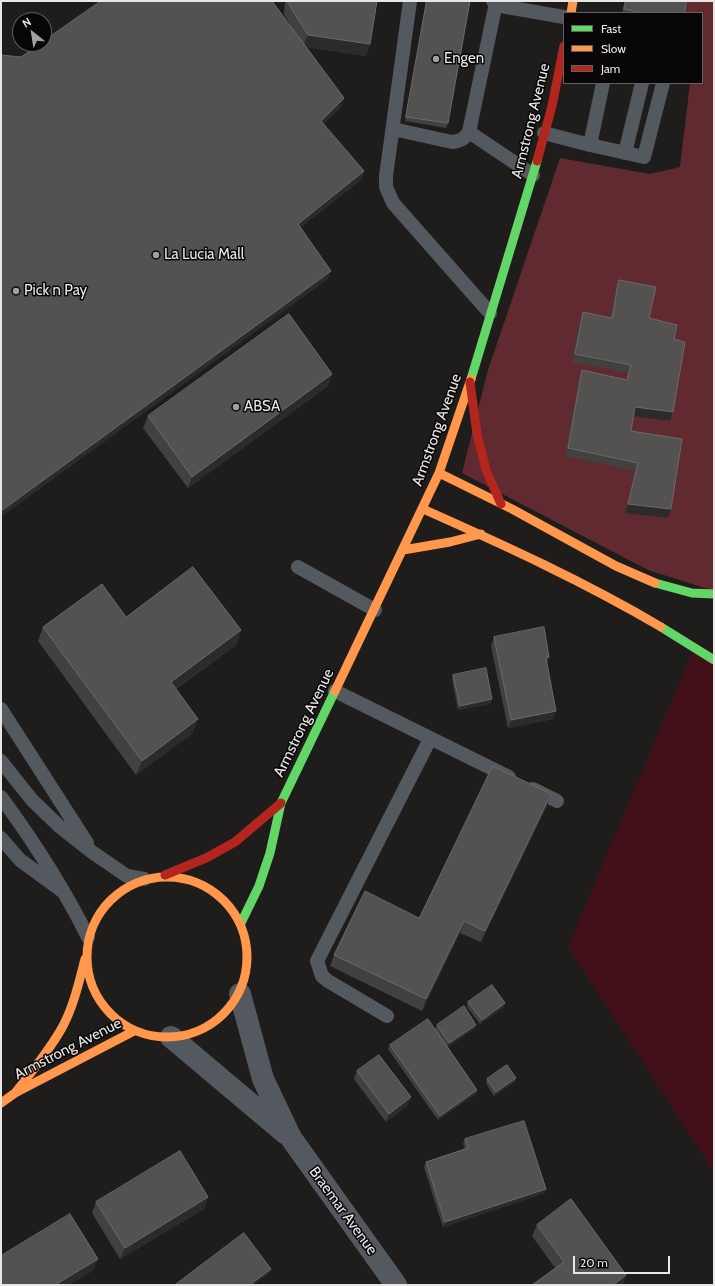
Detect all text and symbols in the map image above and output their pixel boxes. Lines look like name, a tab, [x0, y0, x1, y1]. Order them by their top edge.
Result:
north arrow	[12, 12, 52, 52]
legend	[563, 12, 703, 84]
text: N	[20, 14, 33, 30]
text: Fast	[601, 21, 621, 36]
text: Slow	[601, 41, 626, 56]
place label: Engen	[444, 50, 484, 68]
marker: Engen	[431, 54, 441, 64]
text: Jam	[601, 61, 620, 76]
street label: Armstrong Avenue	[508, 62, 554, 180]
place label: La Lucia Mall	[164, 246, 244, 264]
marker: La Lucia Mall	[151, 250, 161, 260]
place label: Pick n Pay	[24, 282, 87, 300]
marker: Pick n Pay	[11, 286, 21, 296]
street label: Armstrong Avenue	[408, 371, 466, 489]
place label: ABSA	[244, 398, 280, 416]
marker: ABSA	[231, 402, 241, 412]
street label: Armstrong Avenue	[270, 666, 338, 780]
street label: Armstrong Avenue	[11, 1014, 125, 1084]
street label: Braemar Avenue	[305, 1163, 381, 1259]
scale bar	[575, 1248, 672, 1274]
text: 20 m	[580, 1255, 608, 1270]

